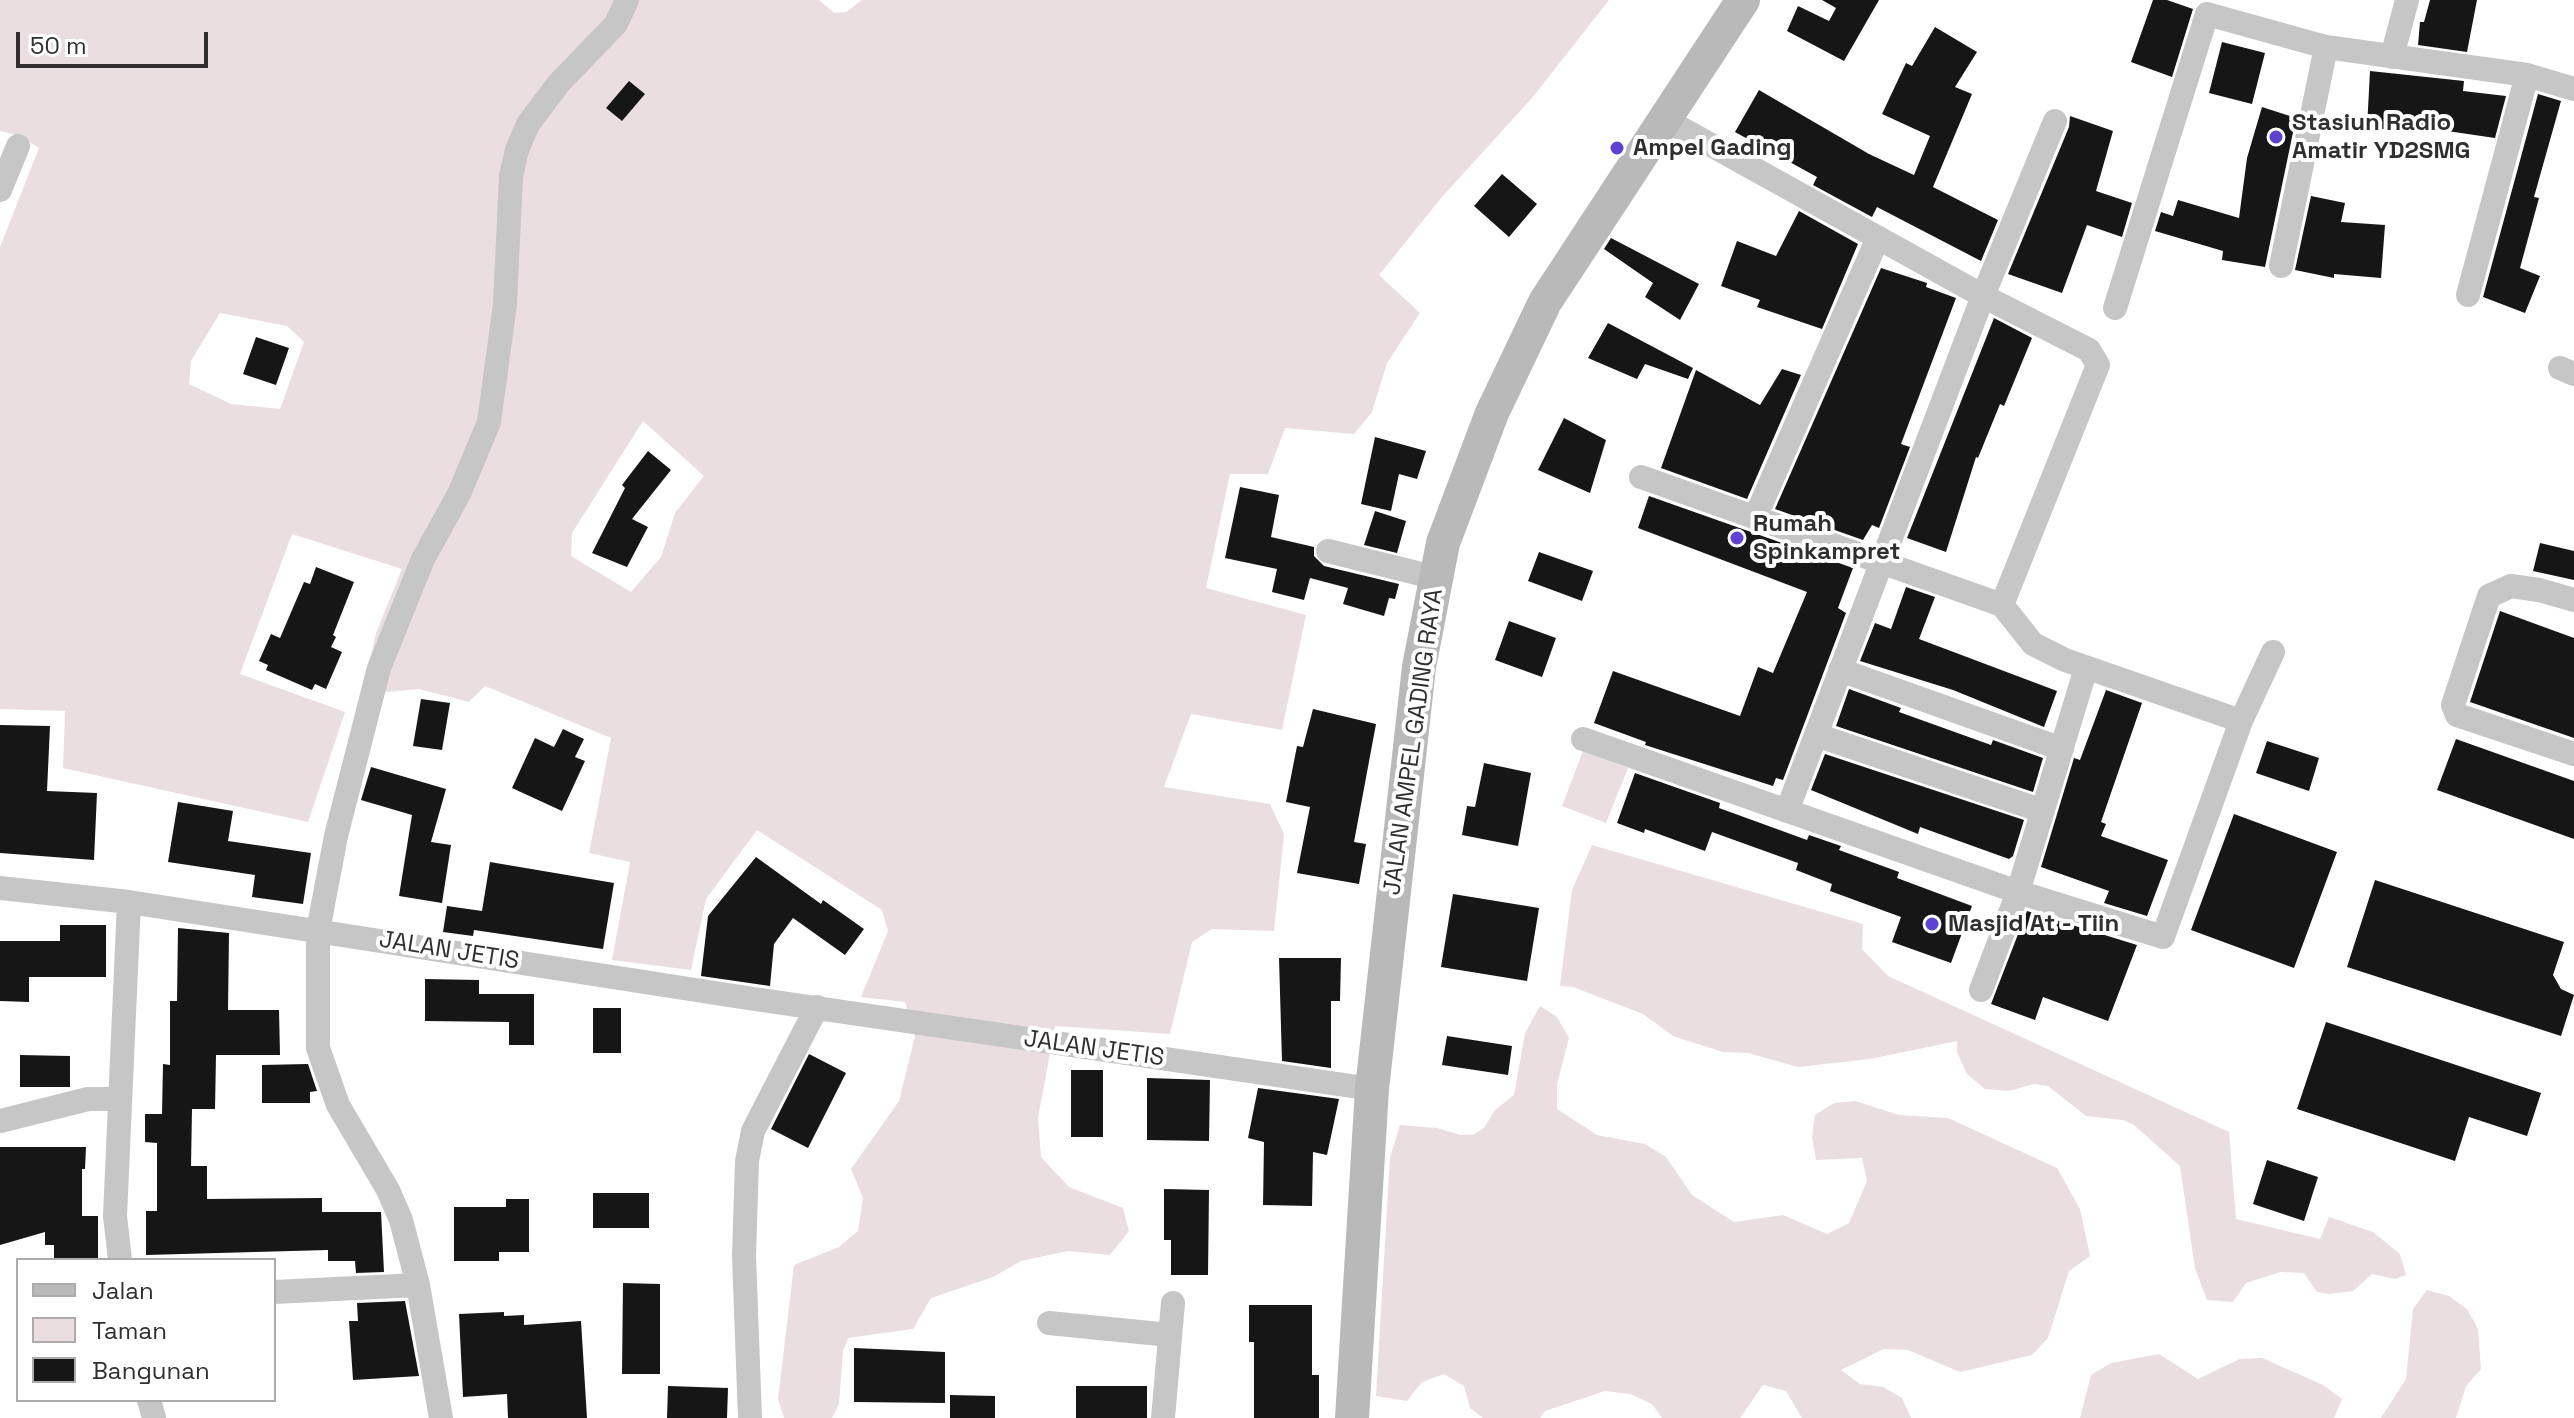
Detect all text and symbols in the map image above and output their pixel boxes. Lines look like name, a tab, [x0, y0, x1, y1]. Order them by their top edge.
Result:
scale bar	[20, 16, 212, 66]
text: 50 m	[30, 30, 87, 61]
place label: Stasiun Radio Amatir YD2SMG	[2292, 109, 2470, 165]
marker: Stasiun Radio Amatir YD2SMG	[2267, 128, 2285, 146]
place label: Ampel Gading	[1633, 134, 1792, 162]
marker: Ampel Gading	[1608, 139, 1626, 157]
place label: Rumah Spinkampret	[1753, 510, 1900, 566]
marker: Rumah Spinkampret	[1728, 529, 1746, 547]
street label: JALAN AMPEL GADING RAYA	[1378, 587, 1450, 897]
place label: Masjid At - Tiin	[1948, 910, 2119, 938]
marker: Masjid At - Tiin	[1923, 915, 1941, 933]
street label: JALAN JETIS	[377, 926, 521, 976]
street label: JALAN JETIS	[1022, 1025, 1166, 1073]
legend	[16, 1258, 276, 1402]
text: Jalan	[92, 1275, 154, 1306]
text: Taman	[92, 1315, 167, 1346]
text: Bangunan	[92, 1355, 210, 1386]

